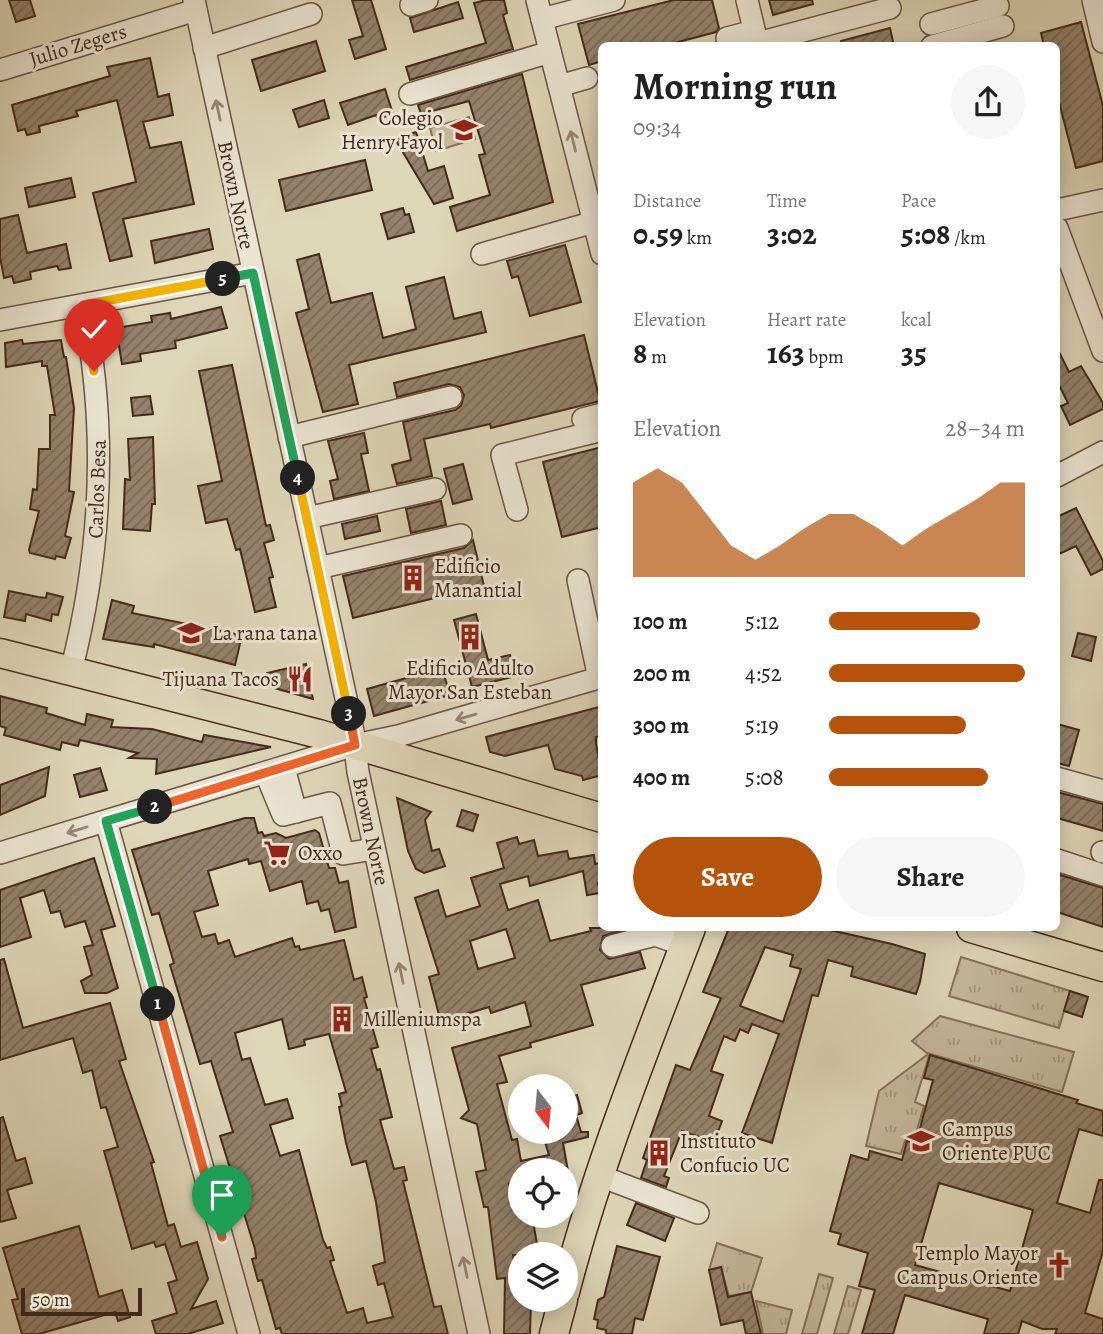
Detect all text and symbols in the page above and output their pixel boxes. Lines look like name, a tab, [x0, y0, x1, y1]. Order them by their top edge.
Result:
street label: Julio Zegers	[26, 17, 130, 73]
text: Morning run	[633, 60, 837, 112]
button: share	[951, 65, 1025, 139]
one-way arrow	[211, 100, 224, 122]
place label: Colegio Henry Fayol	[341, 104, 443, 156]
text: 09:34	[633, 112, 681, 143]
school or university icon: Colegio Henry Fayol	[449, 115, 479, 145]
one-way arrow	[566, 130, 579, 153]
street label: Brown Norte	[211, 138, 261, 252]
text: Distance	[633, 188, 701, 214]
text: Time	[767, 188, 806, 214]
text: Pace	[901, 188, 936, 214]
text: 0.59	[633, 214, 683, 254]
text: 3:02	[767, 214, 817, 254]
text: 5:08	[901, 214, 950, 254]
text: km	[683, 225, 712, 251]
text: /km	[950, 225, 986, 251]
pin: 5	[206, 262, 241, 296]
text: 5	[218, 265, 227, 291]
pin	[64, 299, 124, 371]
text: Elevation	[633, 307, 706, 333]
text: Heart rate	[767, 307, 846, 333]
text: kcal	[901, 307, 931, 333]
icon: check	[75, 310, 113, 348]
text: 8	[633, 333, 647, 373]
text: 163	[767, 333, 805, 373]
text: 35	[901, 333, 927, 373]
text: m	[647, 344, 667, 370]
text: bpm	[805, 344, 844, 370]
text: Elevation	[633, 413, 721, 444]
text: 28–34 m	[945, 413, 1025, 444]
street label: Carlos Besa	[81, 439, 113, 539]
pin: 4	[280, 461, 316, 496]
text: 4	[293, 464, 302, 490]
place label: Edificio Manantial	[434, 552, 522, 604]
building icon: Edificio Manantial	[398, 563, 428, 593]
text: 100 m	[633, 606, 688, 637]
text: 5:12	[745, 606, 779, 637]
school or university icon: La rana tana	[176, 618, 206, 648]
place label: La rana tana	[212, 619, 318, 647]
building icon: Edificio Adulto Mayor San Esteban	[455, 622, 485, 652]
place label: Edificio Adulto Mayor San Esteban	[388, 654, 552, 706]
text: 200 m	[633, 658, 691, 689]
text: 4:52	[745, 658, 782, 689]
restaurant icon: Tijuana Tacos	[285, 664, 315, 694]
place label: Tijuana Tacos	[163, 665, 279, 693]
pin: 3	[332, 696, 366, 732]
text: 3	[344, 700, 353, 726]
text: 300 m	[633, 710, 689, 741]
text: 5:19	[745, 710, 779, 741]
one-way arrow	[455, 711, 477, 724]
text: 400 m	[633, 762, 690, 793]
text: 5:08	[745, 762, 784, 793]
street label: Brown Norte	[346, 774, 396, 888]
pin: 2	[138, 790, 172, 824]
text: 2	[150, 793, 159, 819]
one-way arrow	[67, 824, 89, 837]
button: Save	[633, 837, 822, 917]
button: Share	[836, 837, 1025, 917]
supermarket icon: Oxxo	[262, 838, 292, 868]
place label: Oxxo	[298, 839, 343, 867]
one-way arrow	[394, 962, 408, 985]
pin: 1	[140, 986, 176, 1021]
text: 1	[154, 990, 161, 1016]
building icon: Milleniumspa	[327, 1004, 357, 1034]
place label: Milleniumspa	[363, 1005, 482, 1033]
north arrow	[508, 1074, 578, 1144]
map controls	[508, 1074, 578, 1312]
place label: Campus Oriente PUC	[942, 1115, 1051, 1167]
school or university icon: Campus Oriente PUC	[906, 1126, 936, 1156]
place label: Instituto Confucio UC	[680, 1127, 790, 1179]
building icon: Instituto Confucio UC	[644, 1138, 674, 1168]
button: locate	[508, 1158, 578, 1228]
pin	[192, 1165, 252, 1237]
icon: arrive	[203, 1176, 241, 1214]
place label: Templo Mayor Campus Oriente	[897, 1239, 1038, 1291]
button: layers	[508, 1242, 578, 1312]
church icon: Templo Mayor Campus Oriente	[1044, 1250, 1074, 1280]
one-way arrow	[458, 1256, 471, 1279]
scale bar	[21, 1285, 142, 1317]
text: 50 m	[32, 1287, 70, 1313]

